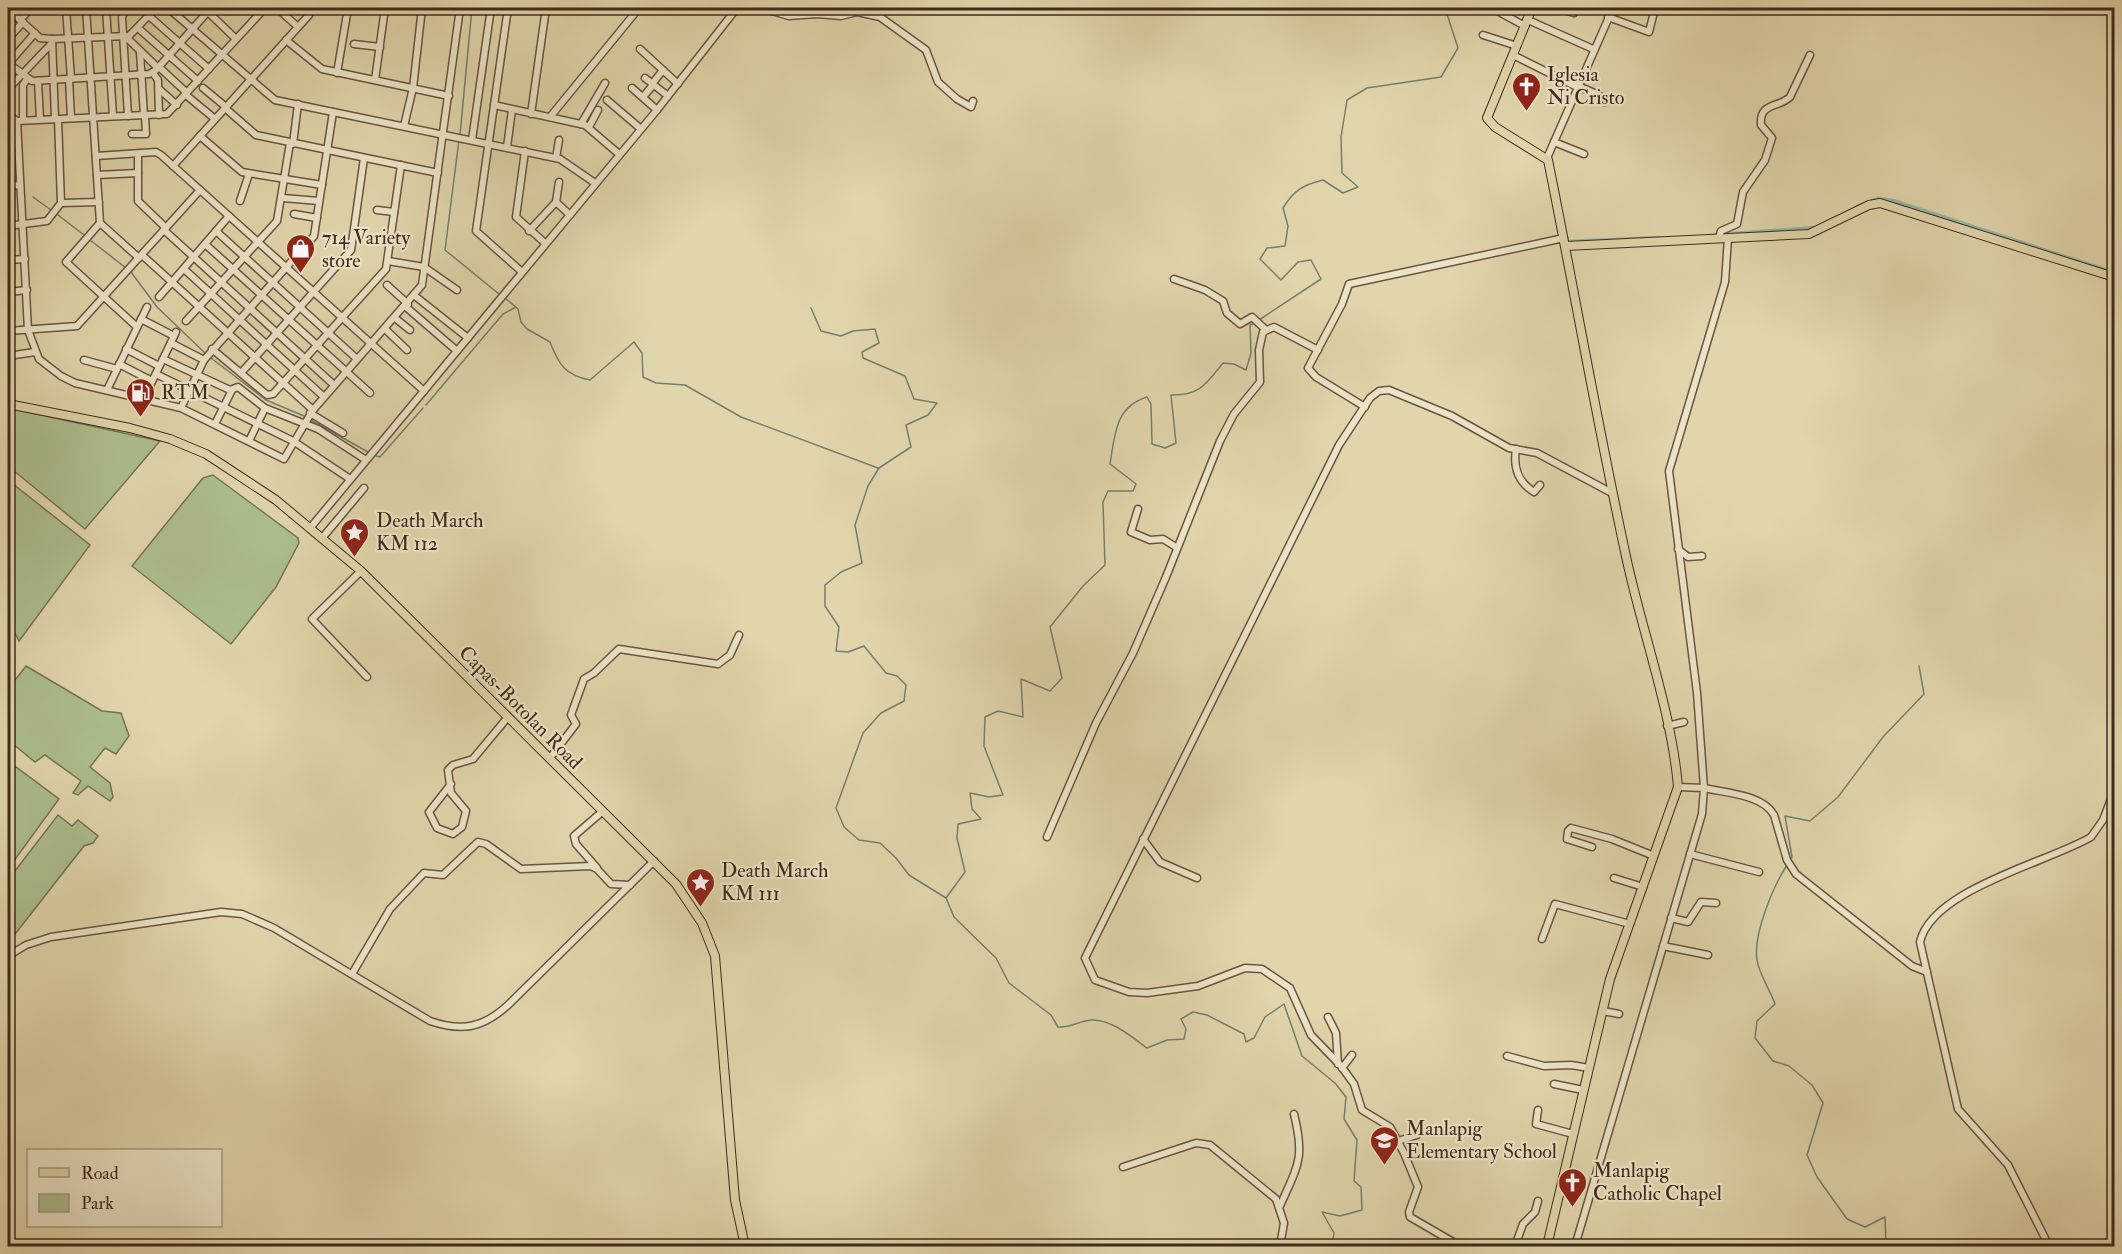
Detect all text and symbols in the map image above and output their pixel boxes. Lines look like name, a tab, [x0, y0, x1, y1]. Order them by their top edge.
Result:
place label: Iglesia Ni Cristo	[1547, 62, 1624, 110]
church icon: Iglesia Ni Cristo	[1510, 70, 1542, 112]
place label: 714 Variety store	[322, 225, 412, 273]
shop icon: 714 Variety store	[285, 232, 317, 274]
fuel station icon: RTM	[124, 376, 156, 418]
place label: RTM	[161, 380, 209, 405]
place label: Death March KM 112	[376, 508, 484, 556]
place icon: Death March KM 112	[339, 516, 371, 558]
street label: Capas-Botolan Road	[453, 640, 588, 775]
place label: Death March KM 111	[721, 858, 829, 906]
place icon: Death March KM 111	[684, 866, 716, 908]
place label: Manlapig Elementary School	[1406, 1116, 1557, 1164]
school or university icon: Manlapig Elementary School	[1369, 1124, 1401, 1166]
legend	[27, 1149, 222, 1227]
place label: Manlapig Catholic Chapel	[1593, 1158, 1722, 1207]
text: Road	[81, 1162, 119, 1185]
church icon: Manlapig Catholic Chapel	[1556, 1166, 1588, 1208]
text: Park	[81, 1192, 114, 1215]

